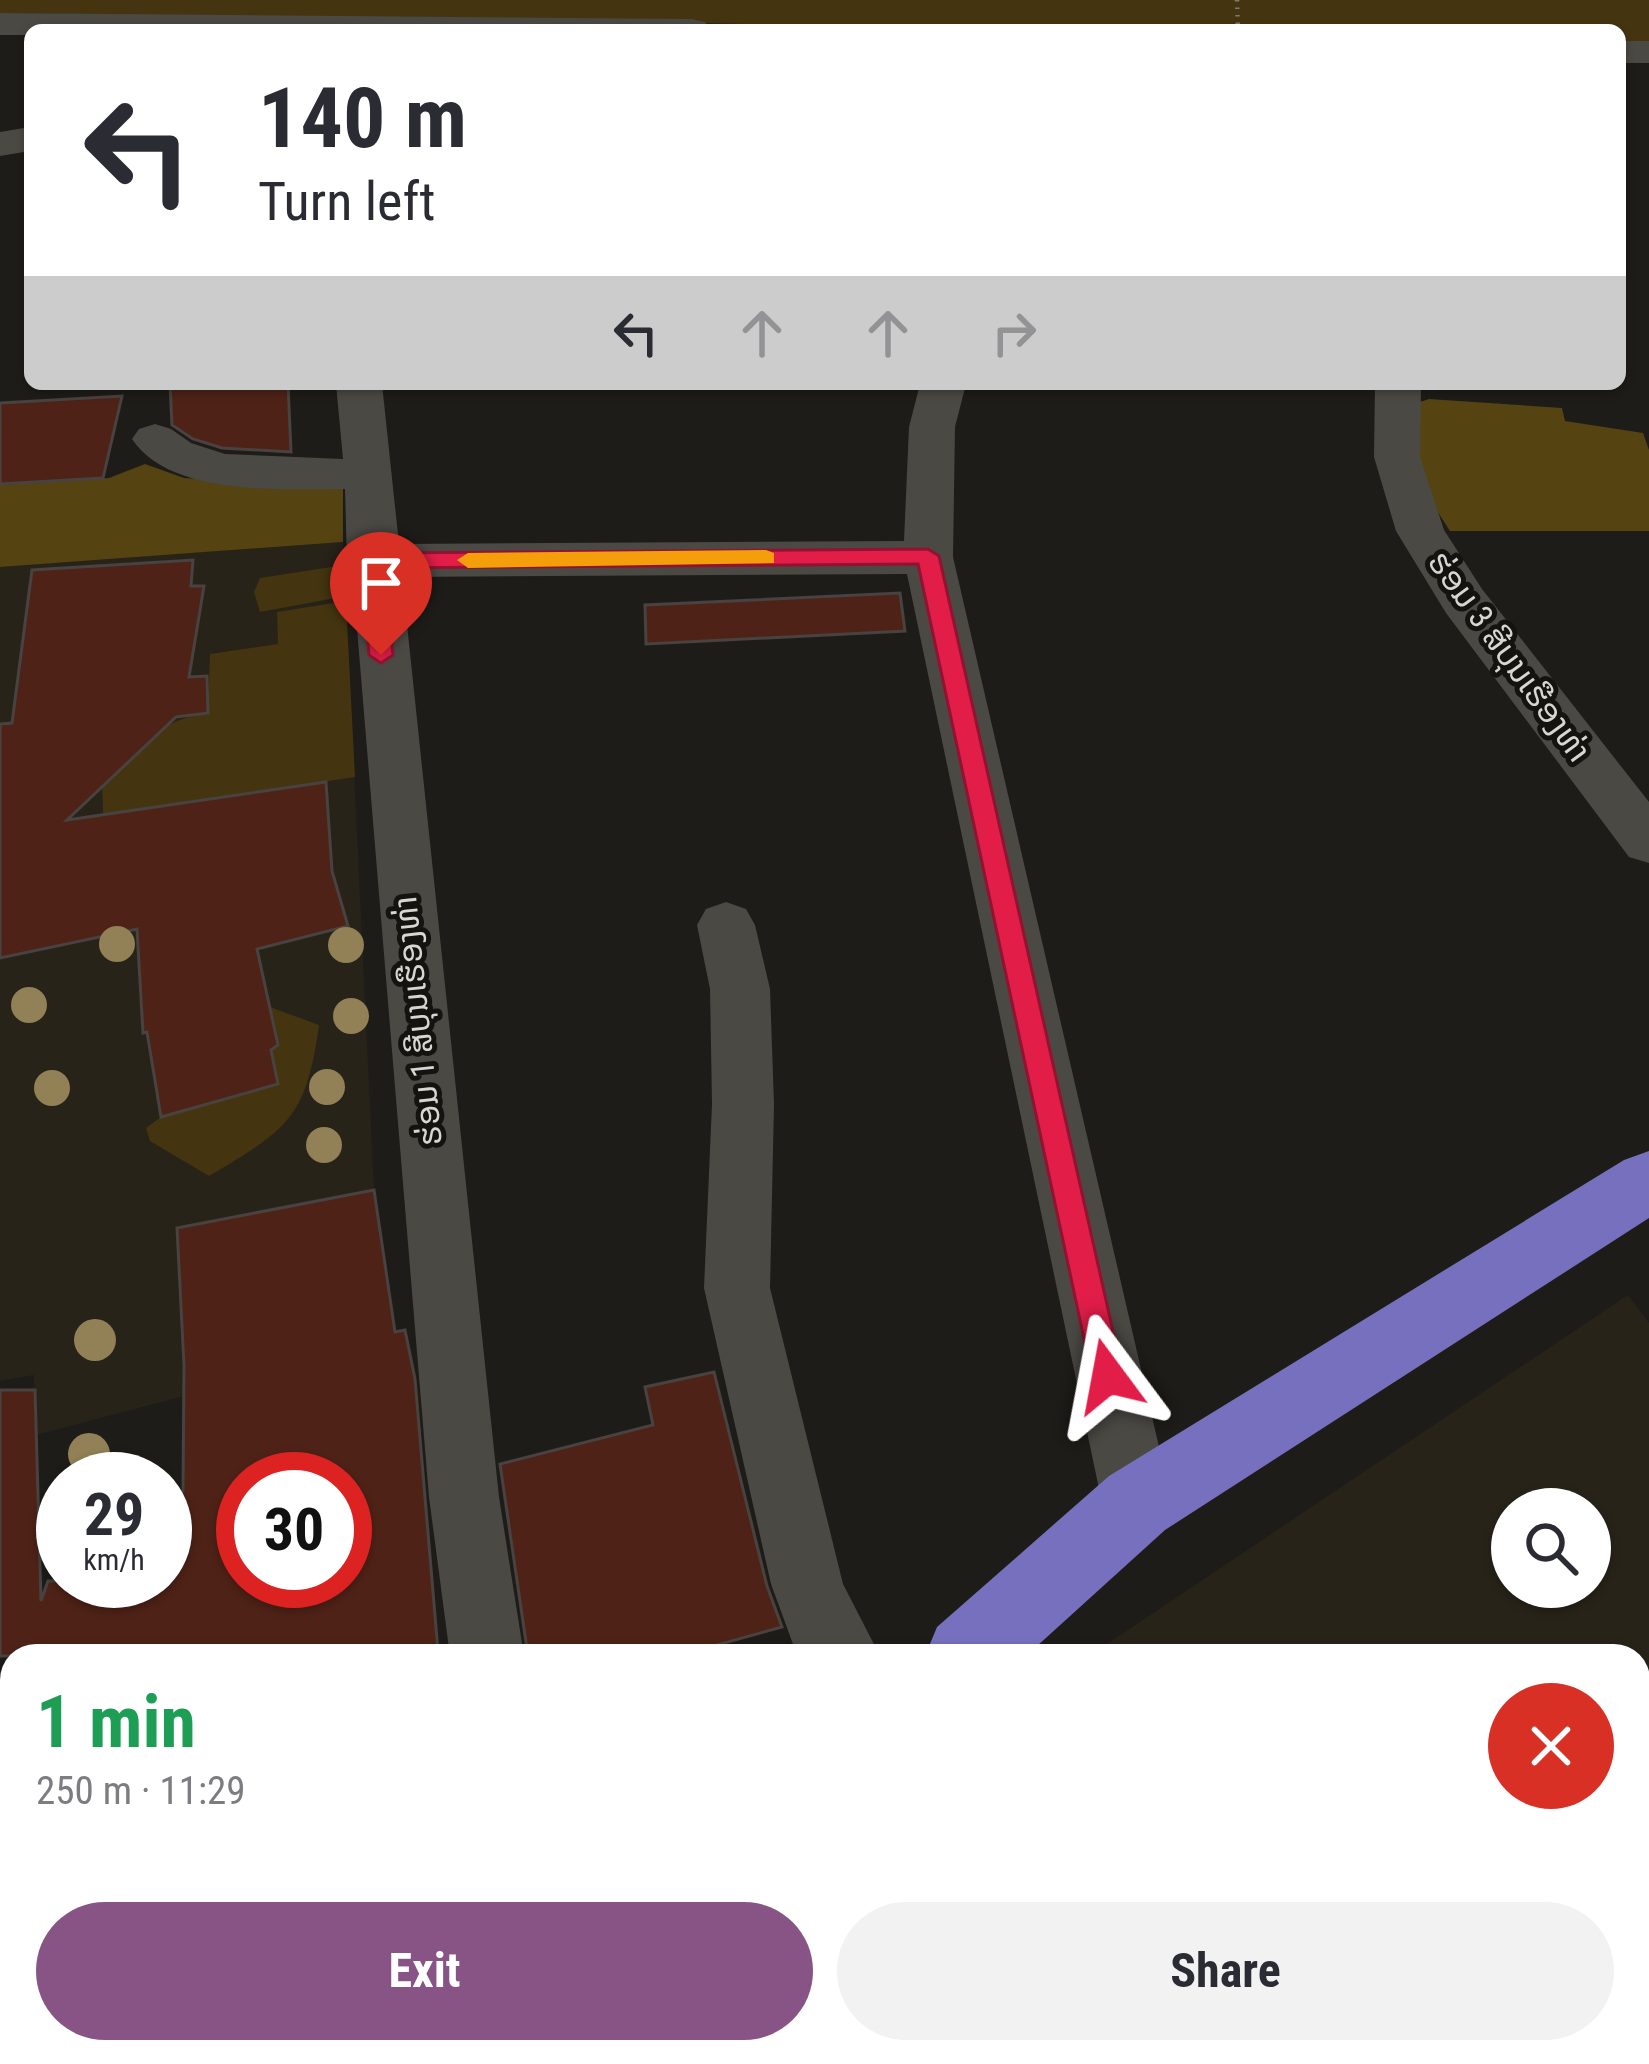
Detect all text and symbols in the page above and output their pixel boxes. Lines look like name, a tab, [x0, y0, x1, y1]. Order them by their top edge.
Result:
text: 140 m	[258, 69, 467, 168]
icon: left	[60, 72, 216, 228]
text: Turn left	[258, 170, 435, 233]
icon: left	[603, 300, 669, 366]
icon: ahead	[729, 300, 795, 366]
icon: ahead	[855, 300, 921, 366]
icon: right	[981, 300, 1047, 366]
pin	[330, 532, 432, 655]
street label: ຮ່ອມ 3 ສີບຸນເຮືອງທ່າ	[1418, 543, 1599, 770]
icon: arrive	[348, 550, 414, 616]
street label: ຮ່ອມ 1 ສີບຸນເຮືອງທ່າ	[385, 894, 452, 1148]
position arrow	[1045, 1313, 1171, 1439]
speed limit sign: 30	[216, 1452, 372, 1608]
text: 29	[84, 1479, 144, 1550]
map controls	[1491, 1488, 1611, 1608]
button: search	[1491, 1488, 1611, 1608]
text: km/h	[83, 1542, 145, 1577]
text: 1 min	[36, 1680, 196, 1765]
button: close	[1488, 1683, 1614, 1809]
text: 250 m · 11:29	[36, 1768, 246, 1814]
button: Exit	[36, 1902, 813, 2040]
button: Share	[837, 1902, 1614, 2040]

